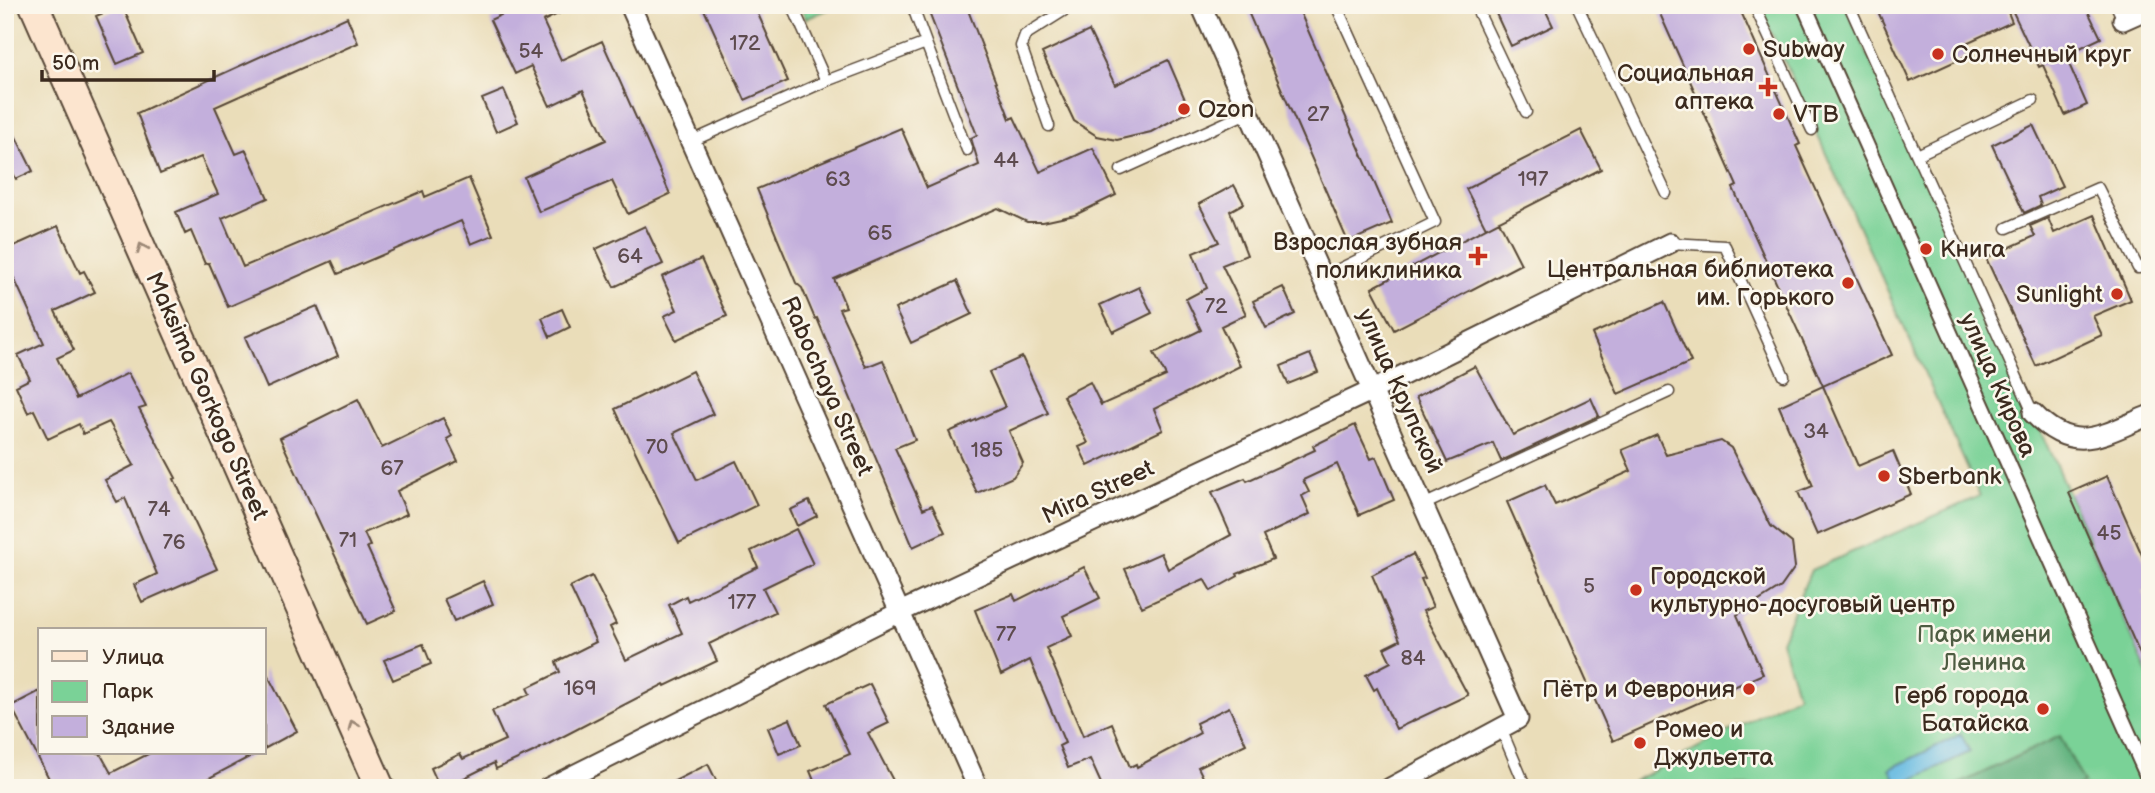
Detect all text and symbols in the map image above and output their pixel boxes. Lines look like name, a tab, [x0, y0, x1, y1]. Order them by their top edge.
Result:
house number: 172	[730, 31, 761, 56]
place label: Subway	[1763, 35, 1845, 64]
scale bar	[42, 38, 214, 82]
house number: 54	[519, 39, 544, 64]
place label: Солнечный круг	[1952, 40, 2131, 69]
marker: Subway	[1741, 41, 1757, 57]
marker: Солнечный круг	[1930, 46, 1946, 62]
text: 50 m	[52, 51, 99, 76]
place label: Социальная аптека	[1617, 59, 1754, 116]
marker: Социальная аптека	[1760, 79, 1776, 95]
place label: Ozon	[1198, 95, 1254, 124]
place label: VTB	[1793, 100, 1839, 129]
marker: Ozon	[1176, 101, 1192, 117]
house number: 27	[1307, 102, 1330, 127]
marker: VTB	[1771, 106, 1787, 122]
house number: 44	[993, 148, 1019, 173]
house number: 63	[825, 167, 851, 192]
house number: 197	[1518, 167, 1549, 192]
house number: 65	[868, 221, 892, 246]
place label: Взрослая зубная поликлиника	[1273, 228, 1462, 285]
place label: Книга	[1940, 235, 2005, 264]
marker: Книга	[1918, 241, 1934, 257]
one-way arrow	[136, 243, 150, 256]
house number: 64	[617, 244, 643, 269]
marker: Взрослая зубная поликлиника	[1468, 246, 1488, 266]
place label: Центральная библиотека им. Горького	[1547, 255, 1834, 312]
street label: Maksima Gorkogo Street	[139, 268, 275, 525]
marker: Центральная библиотека им. Горького	[1840, 275, 1856, 291]
place label: Sunlight	[2016, 280, 2104, 309]
marker: Sunlight	[2109, 286, 2125, 302]
street label: Rabochaya Street	[774, 292, 880, 481]
house number: 72	[1205, 294, 1228, 319]
street label: улица Крупской	[1351, 304, 1449, 478]
street label: улица Кирова	[1953, 309, 2043, 461]
house number: 34	[1803, 419, 1829, 444]
house number: 70	[646, 435, 668, 460]
house number: 185	[971, 438, 1003, 463]
street label: Mira Street	[1037, 453, 1159, 530]
house number: 67	[380, 456, 404, 481]
place label: Sberbank	[1898, 462, 2002, 491]
marker: Sberbank	[1876, 468, 1892, 484]
house number: 74	[147, 497, 171, 522]
house number: 45	[2097, 521, 2121, 546]
house number: 71	[339, 528, 357, 553]
house number: 76	[162, 530, 186, 555]
place label: Городской культурно-досуговый центр	[1650, 562, 1955, 619]
house number: 5	[1583, 574, 1595, 599]
marker: Городской культурно-досуговый центр	[1628, 582, 1644, 598]
house number: 177	[728, 590, 757, 615]
park label: Парк имени Ленина	[1917, 620, 2051, 677]
house number: 77	[996, 622, 1017, 647]
legend	[38, 628, 266, 754]
text: Улица	[102, 645, 165, 670]
house number: 84	[1400, 646, 1426, 671]
place label: Пётр и Феврония	[1542, 675, 1735, 704]
house number: 169	[563, 676, 597, 701]
text: Парк	[102, 679, 153, 704]
marker: Пётр и Феврония	[1741, 681, 1757, 697]
place label: Герб города Батайска	[1894, 681, 2029, 738]
marker: Герб города Батайска	[2035, 701, 2051, 717]
text: Здание	[102, 715, 175, 740]
place label: Ромео и Джульетта	[1654, 715, 1774, 772]
one-way arrow	[347, 720, 361, 732]
marker: Ромео и Джульетта	[1632, 735, 1648, 751]

